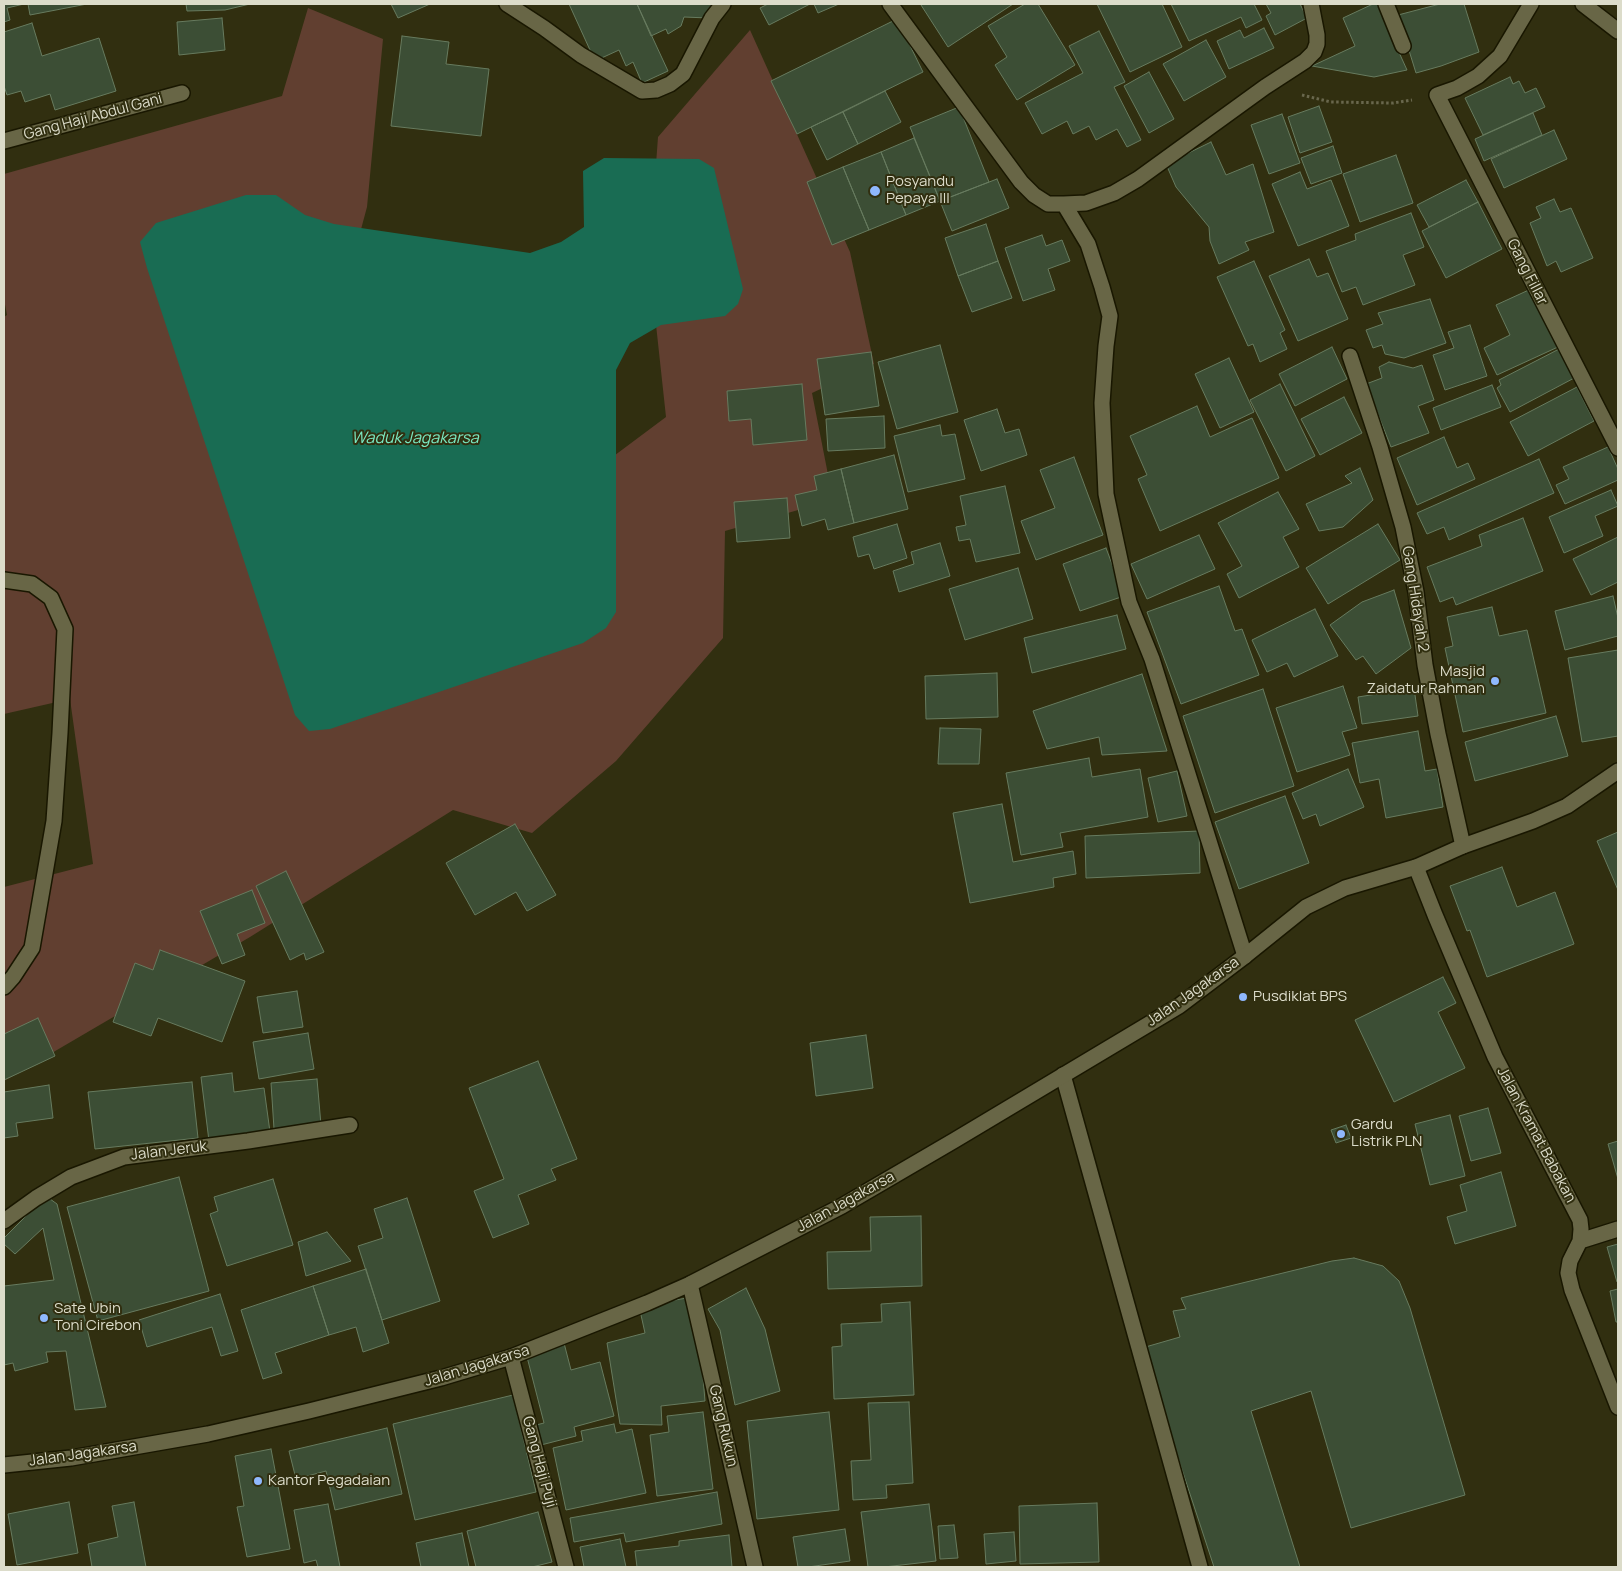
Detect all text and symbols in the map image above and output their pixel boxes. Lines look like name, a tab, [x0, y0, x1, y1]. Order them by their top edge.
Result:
street label: Gang Haji Abdul Gani	[22, 90, 164, 144]
place label: Posyandu Pepaya III	[886, 173, 954, 208]
marker: Posyandu Pepaya III	[868, 184, 882, 198]
street label: Gang Fillar	[1503, 236, 1551, 308]
water label: Waduk Jagakarsa	[351, 429, 479, 449]
street label: Gang Hidayah 2	[1398, 545, 1432, 653]
place label: Masjid Zaidatur Rahman	[1367, 663, 1485, 698]
marker: Masjid Zaidatur Rahman	[1489, 675, 1501, 687]
street label: Jalan Jagakarsa	[1143, 953, 1243, 1031]
place label: Pusdiklat BPS	[1253, 988, 1347, 1006]
marker: Pusdiklat BPS	[1237, 991, 1249, 1003]
street label: Jalan Kramat Babakan	[1493, 1064, 1579, 1206]
place label: Gardu Listrik PLN	[1351, 1116, 1422, 1151]
marker: Gardu Listrik PLN	[1335, 1128, 1347, 1140]
street label: Jalan Jeruk	[130, 1137, 208, 1165]
street label: Jalan Jagakarsa	[794, 1168, 898, 1236]
place label: Sate Ubin Toni Cirebon	[54, 1300, 141, 1335]
marker: Sate Ubin Toni Cirebon	[38, 1312, 50, 1324]
street label: Jalan Jagakarsa	[422, 1342, 532, 1390]
street label: Gang Rukun	[705, 1383, 741, 1469]
street label: Gang Haji Puji	[518, 1414, 560, 1510]
street label: Jalan Jagakarsa	[28, 1438, 138, 1470]
place label: Kantor Pegadaian	[268, 1472, 390, 1490]
marker: Kantor Pegadaian	[252, 1475, 264, 1487]

